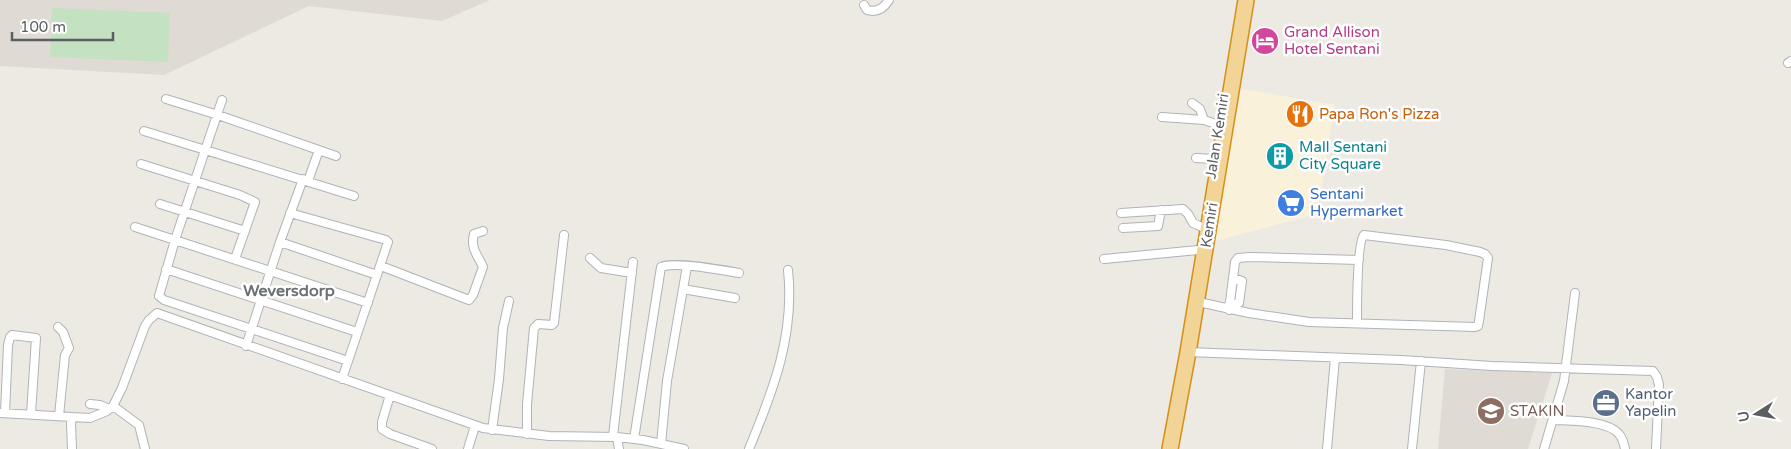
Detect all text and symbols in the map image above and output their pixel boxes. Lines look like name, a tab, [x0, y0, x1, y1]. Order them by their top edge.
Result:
scale bar	[12, 10, 114, 42]
text: 100 m	[20, 18, 66, 36]
place label: Grand Allison Hotel Sentani	[1284, 23, 1380, 58]
hotel icon: Grand Allison Hotel Sentani	[1250, 26, 1280, 56]
street label: Jalan Kemiri	[1201, 92, 1233, 180]
restaurant icon: Papa Ron's Pizza	[1285, 99, 1315, 129]
place label: Papa Ron's Pizza	[1319, 105, 1439, 123]
place label: Mall Sentani City Square	[1299, 138, 1387, 173]
building icon: Mall Sentani City Square	[1265, 141, 1295, 171]
place label: Sentani Hypermarket	[1310, 185, 1403, 220]
supermarket icon: Sentani Hypermarket	[1276, 188, 1306, 218]
street label: Kemiri	[1197, 201, 1221, 249]
district label: Weversdorp	[243, 281, 335, 301]
place label: Kantor Yapelin	[1625, 385, 1676, 420]
office icon: Kantor Yapelin	[1591, 388, 1621, 418]
north arrow	[1731, 389, 1781, 439]
school or university icon: STAKIN	[1476, 396, 1506, 426]
place label: STAKIN	[1510, 402, 1564, 420]
text: U	[1734, 410, 1753, 423]

